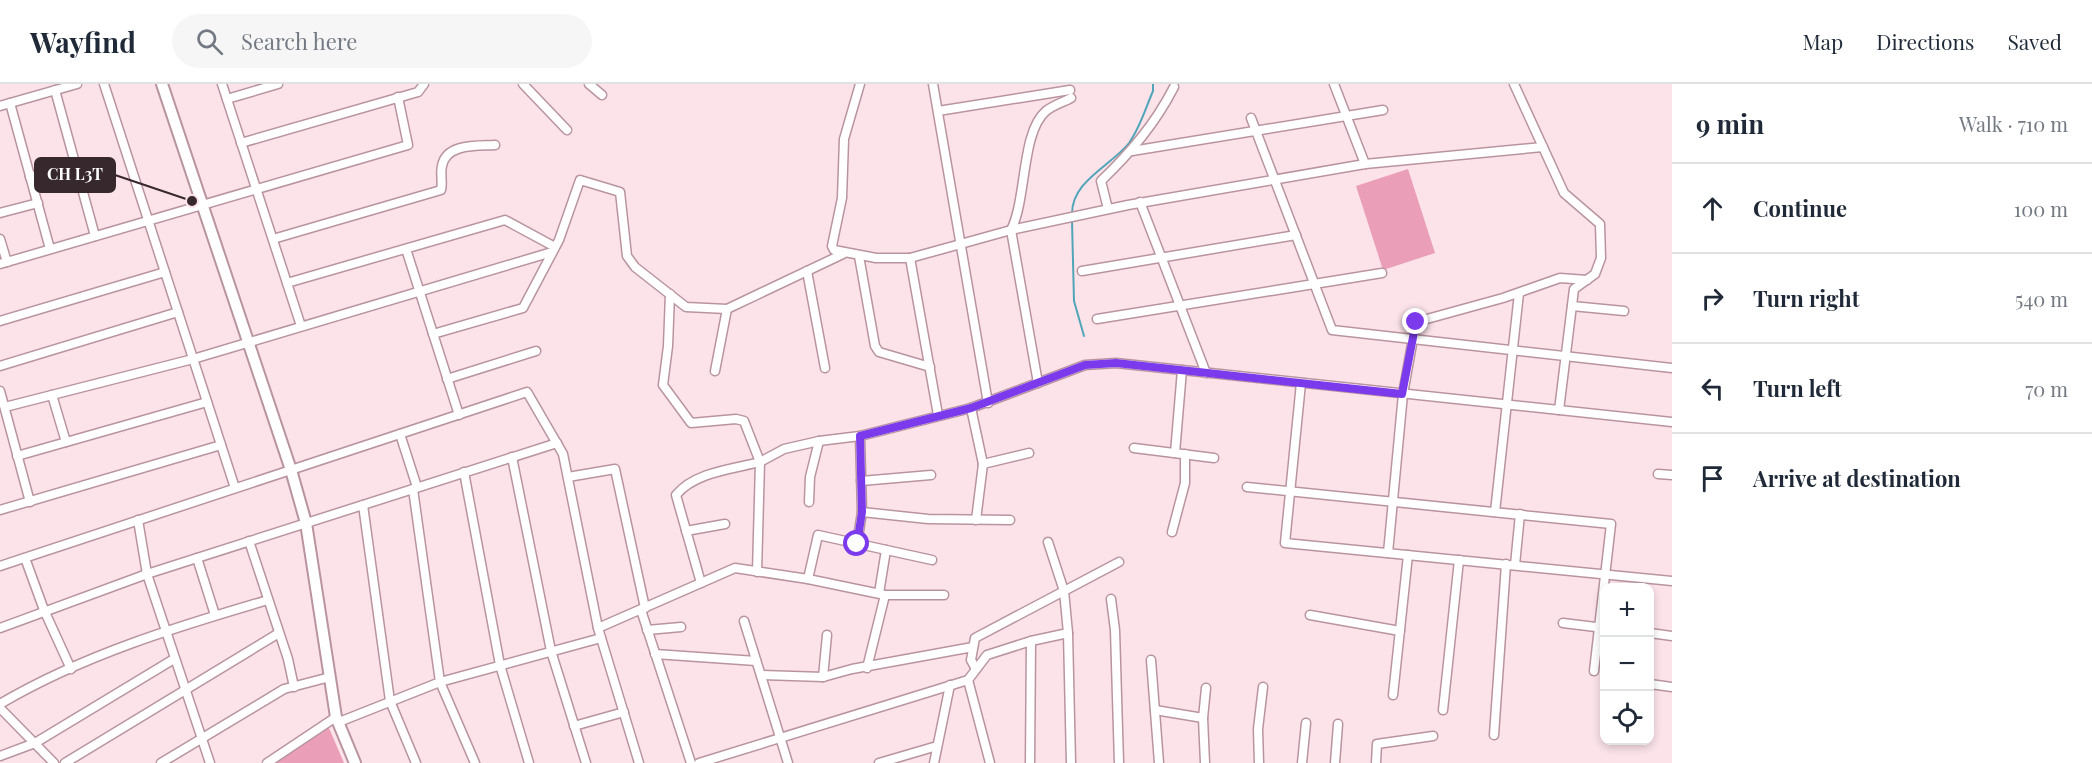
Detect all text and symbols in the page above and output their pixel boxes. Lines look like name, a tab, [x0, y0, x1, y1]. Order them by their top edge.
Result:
search box	[172, 14, 592, 68]
text: Wayfind	[30, 23, 136, 60]
icon: search	[193, 25, 226, 58]
text: Search here	[241, 26, 357, 56]
text: Map	[1802, 27, 1843, 55]
text: Directions	[1876, 27, 1974, 55]
text: Saved	[2007, 27, 2062, 55]
text: 9 min	[1696, 106, 1764, 141]
text: Walk · 710 m	[1959, 110, 2068, 137]
callout: CH L3T	[35, 158, 115, 192]
text: CH L3T	[47, 163, 103, 184]
icon: ahead	[1696, 192, 1729, 225]
text: Continue	[1753, 193, 1847, 223]
text: 100 m	[2014, 195, 2068, 222]
icon: right	[1696, 282, 1729, 315]
text: Turn right	[1753, 283, 1859, 313]
text: 540 m	[2015, 285, 2068, 312]
route end	[1402, 308, 1428, 334]
icon: left	[1696, 372, 1729, 405]
text: Turn left	[1753, 373, 1842, 403]
text: 70 m	[2025, 375, 2068, 402]
icon: arrive	[1696, 462, 1729, 495]
text: Arrive at destination	[1753, 463, 1961, 493]
route start	[843, 530, 869, 556]
map controls	[1600, 583, 1654, 745]
button: +	[1600, 583, 1654, 637]
button: −	[1600, 637, 1654, 691]
button: locate	[1600, 691, 1654, 745]

